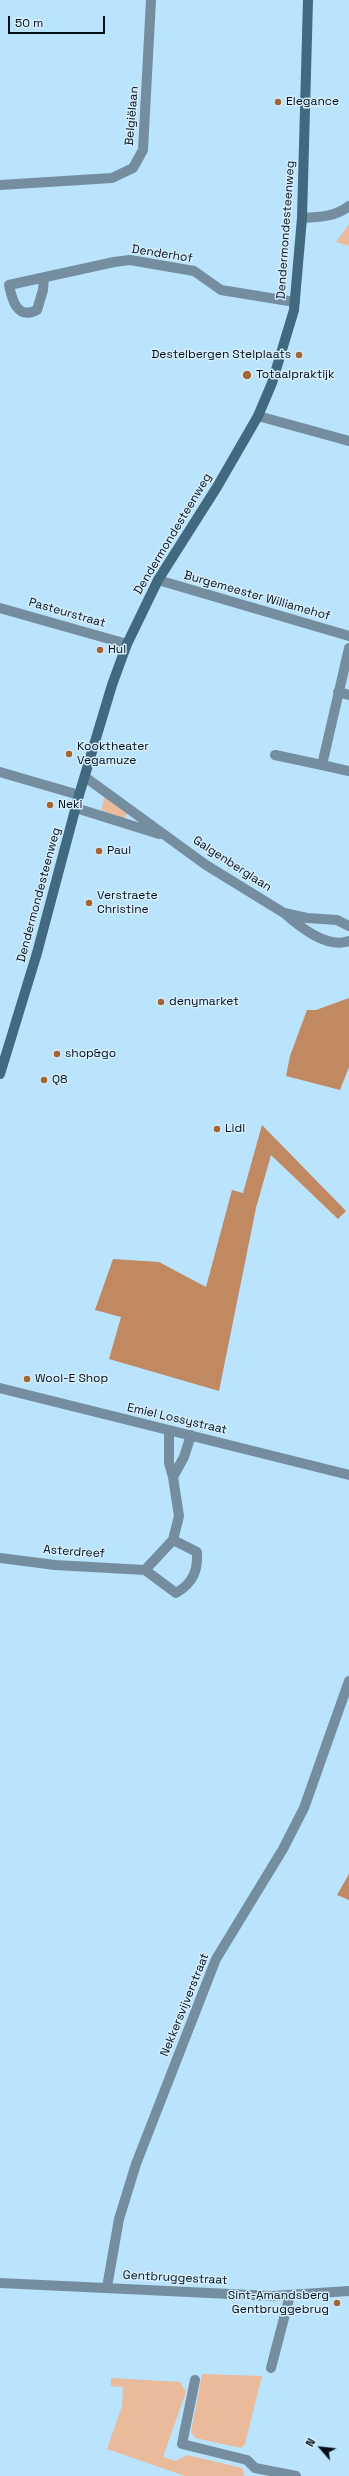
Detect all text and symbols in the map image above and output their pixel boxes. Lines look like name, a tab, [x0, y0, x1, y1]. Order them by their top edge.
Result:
scale bar	[10, 8, 107, 34]
text: 50 m	[15, 15, 43, 31]
street label: Belgiëlaan	[122, 86, 142, 146]
place label: Elegance	[286, 95, 339, 109]
marker: Elegance	[273, 97, 283, 107]
street label: Dendermondesteenweg	[274, 160, 298, 300]
street label: Denderhof	[130, 242, 194, 266]
place label: Destelbergen Stelplaats	[151, 348, 291, 362]
marker: Destelbergen Stelplaats	[294, 350, 304, 360]
place label: Totaalpraktijk	[256, 368, 335, 382]
marker: Totaalpraktijk	[241, 369, 253, 381]
street label: Dendermondesteenweg	[131, 471, 215, 597]
street label: Burgemeester Williamehof	[182, 568, 332, 624]
street label: Pasteurstraat	[27, 595, 107, 631]
place label: Hul	[108, 643, 126, 657]
marker: Hul	[95, 645, 105, 655]
place label: Kooktheater Vegamuze	[77, 740, 149, 768]
marker: Kooktheater Vegamuze	[64, 749, 74, 759]
place label: Neki	[58, 798, 82, 812]
marker: Neki	[45, 800, 55, 810]
street label: Dendermondesteenweg	[14, 826, 64, 964]
street label: Galgenberglaan	[190, 833, 274, 895]
place label: Paul	[107, 844, 131, 858]
marker: Paul	[94, 846, 104, 856]
place label: Verstraete Christine	[97, 889, 158, 917]
marker: Verstraete Christine	[84, 898, 94, 908]
place label: denymarket	[169, 995, 239, 1009]
marker: denymarket	[156, 997, 166, 1007]
place label: shop&go	[65, 1047, 116, 1061]
marker: shop&go	[52, 1049, 62, 1059]
place label: Q8	[52, 1073, 68, 1087]
marker: Q8	[39, 1075, 49, 1085]
place label: Lidl	[225, 1122, 245, 1136]
marker: Lidl	[212, 1124, 222, 1134]
place label: Wool-E Shop	[35, 1372, 108, 1386]
marker: Wool-E Shop	[22, 1374, 32, 1384]
street label: Emiel Lossystraat	[126, 1401, 228, 1437]
street label: Asterdreef	[43, 1543, 105, 1561]
street label: Nekkersvijverstraat	[158, 1951, 212, 2059]
street label: Gentbruggestraat	[122, 2268, 228, 2288]
place label: Sint-Amandsberg Gentbruggebrug	[228, 2289, 329, 2317]
marker: Sint-Amandsberg Gentbruggebrug	[332, 2298, 342, 2308]
north arrow	[301, 2428, 341, 2468]
text: N	[302, 2436, 318, 2449]

